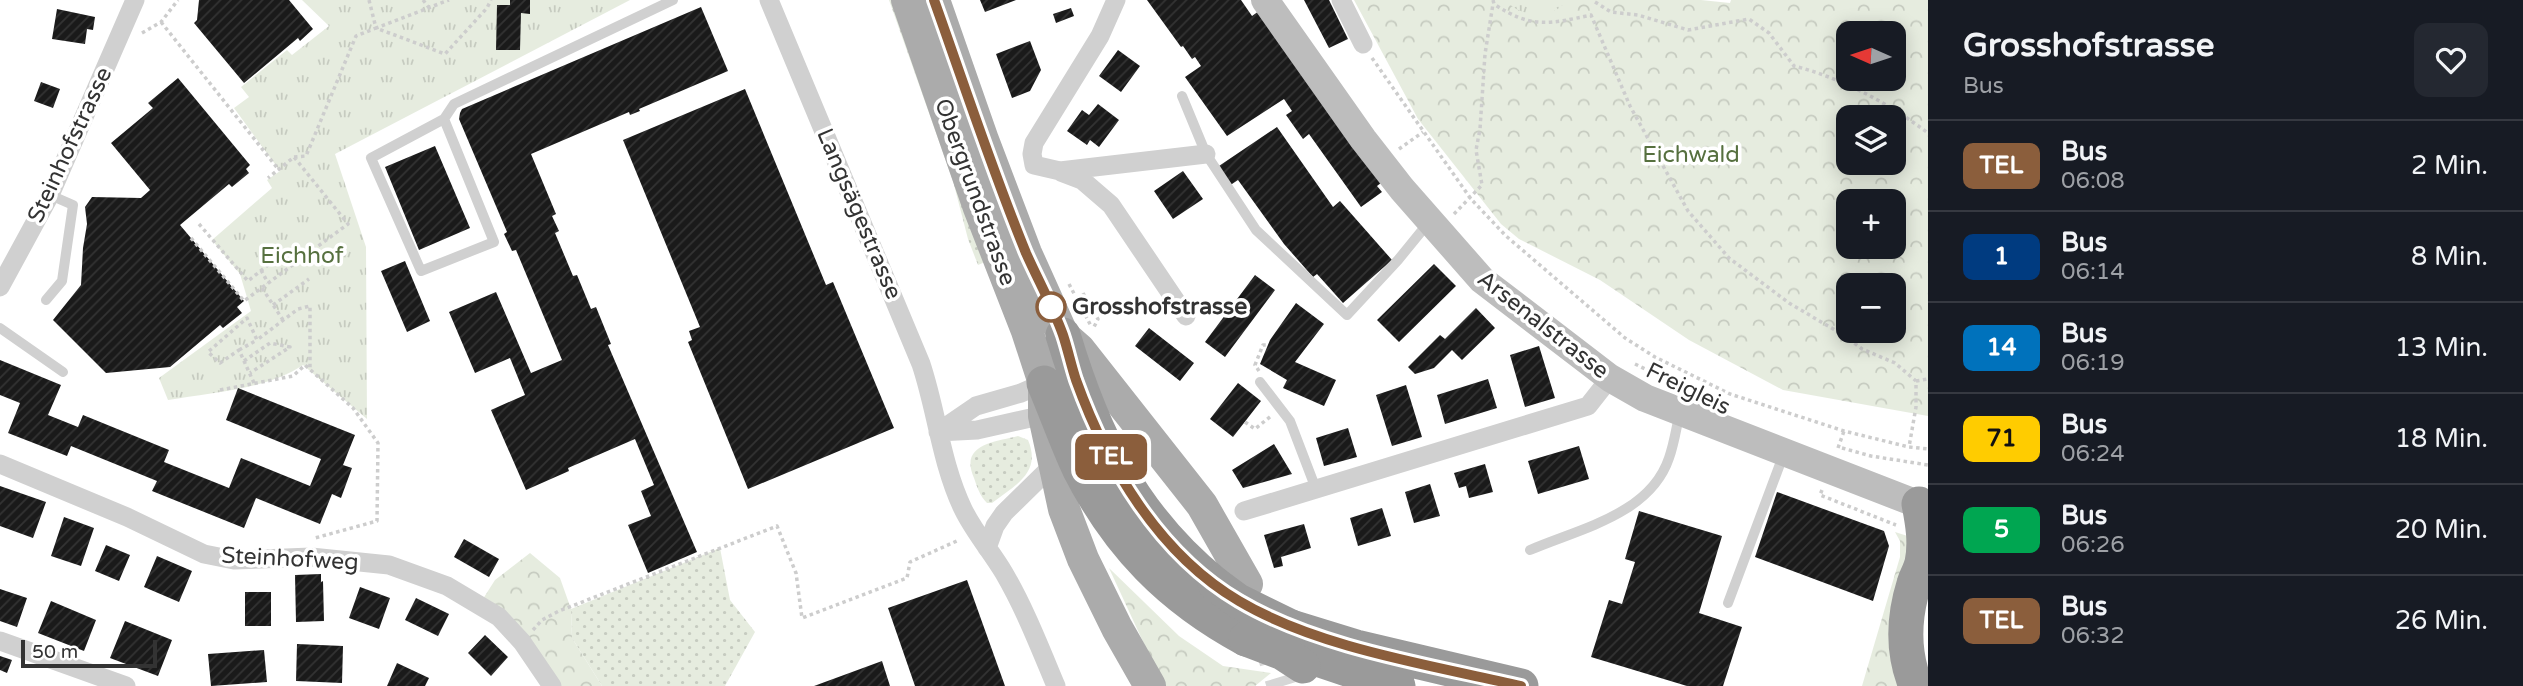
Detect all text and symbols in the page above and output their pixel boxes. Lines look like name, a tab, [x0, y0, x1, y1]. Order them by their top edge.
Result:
north arrow	[1836, 21, 1906, 91]
map controls	[1836, 21, 1906, 343]
button: heart	[2414, 23, 2488, 97]
text: Grosshofstrasse	[1963, 26, 2214, 65]
street label: Steinhofstrasse	[22, 63, 118, 227]
text: Bus	[1963, 72, 2004, 100]
street label: Obergrundstrasse	[928, 95, 1022, 289]
button: layers	[1836, 105, 1906, 175]
street label: Langsägestrasse	[810, 124, 908, 304]
text: Bus	[2061, 136, 2107, 167]
park label: Eichwald	[1642, 141, 1740, 169]
text: 2 Min.	[2411, 150, 2488, 181]
text: TEL	[1980, 151, 2023, 180]
text: 06:08	[2061, 167, 2125, 195]
button: +	[1836, 189, 1906, 259]
text: Bus	[2061, 227, 2107, 258]
text: 8 Min.	[2411, 241, 2488, 272]
park label: Eichhof	[260, 242, 344, 270]
text: 1	[1994, 242, 2009, 271]
text: 06:14	[2061, 258, 2125, 286]
street label: Arsenalstrasse	[1472, 265, 1614, 385]
button: −	[1836, 273, 1906, 343]
marker: Grosshofstrasse	[1036, 292, 1066, 322]
place label: Grosshofstrasse	[1072, 293, 1247, 321]
text: Bus	[2061, 318, 2107, 349]
text: 13 Min.	[2395, 332, 2488, 363]
text: 14	[1986, 333, 2017, 362]
text: 06:19	[2061, 349, 2125, 377]
street label: Freigleis	[1641, 357, 1735, 421]
text: Bus	[2061, 409, 2107, 440]
text: 18 Min.	[2395, 423, 2488, 454]
text: 71	[1986, 424, 2017, 453]
line badge: TEL	[1071, 434, 1151, 480]
text: 06:24	[2061, 440, 2125, 468]
text: TEL	[1089, 442, 1133, 471]
text: Bus	[2061, 500, 2107, 531]
text: 20 Min.	[2395, 514, 2488, 545]
text: 5	[1994, 515, 2009, 544]
text: 06:26	[2061, 531, 2125, 559]
street label: Steinhofweg	[221, 541, 359, 577]
text: Bus	[2061, 591, 2107, 622]
text: 26 Min.	[2395, 605, 2488, 636]
text: TEL	[1980, 606, 2023, 635]
text: 06:32	[2061, 622, 2125, 650]
scale bar	[21, 637, 158, 669]
text: 50 m	[32, 641, 78, 663]

